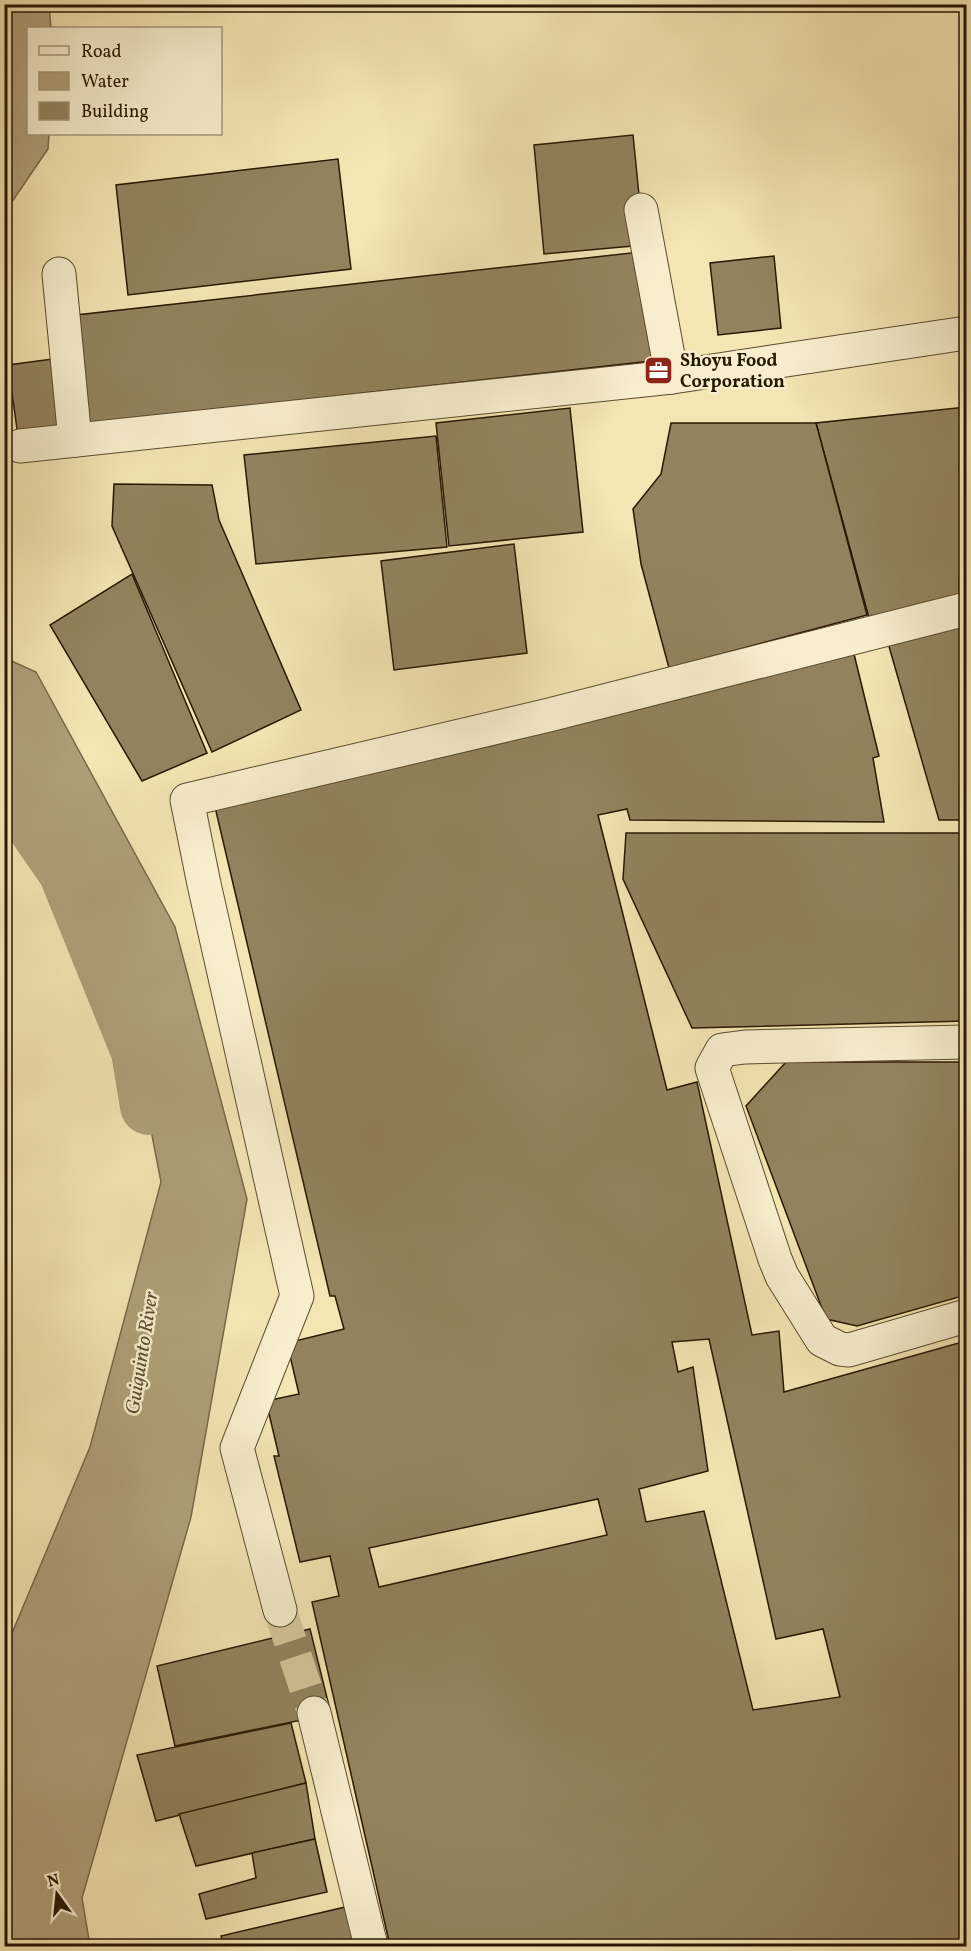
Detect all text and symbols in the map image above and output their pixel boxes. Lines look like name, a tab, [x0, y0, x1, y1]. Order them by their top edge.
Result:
legend	[27, 27, 222, 135]
text: Road	[81, 40, 122, 65]
text: Water	[81, 70, 129, 95]
text: Building	[81, 100, 149, 125]
place label: Shoyu Food Corporation	[680, 349, 785, 395]
office icon: Shoyu Food Corporation	[643, 355, 675, 387]
water label: Guiguinto River	[119, 1289, 167, 1416]
north arrow	[27, 1864, 87, 1924]
text: N	[45, 1869, 62, 1894]

